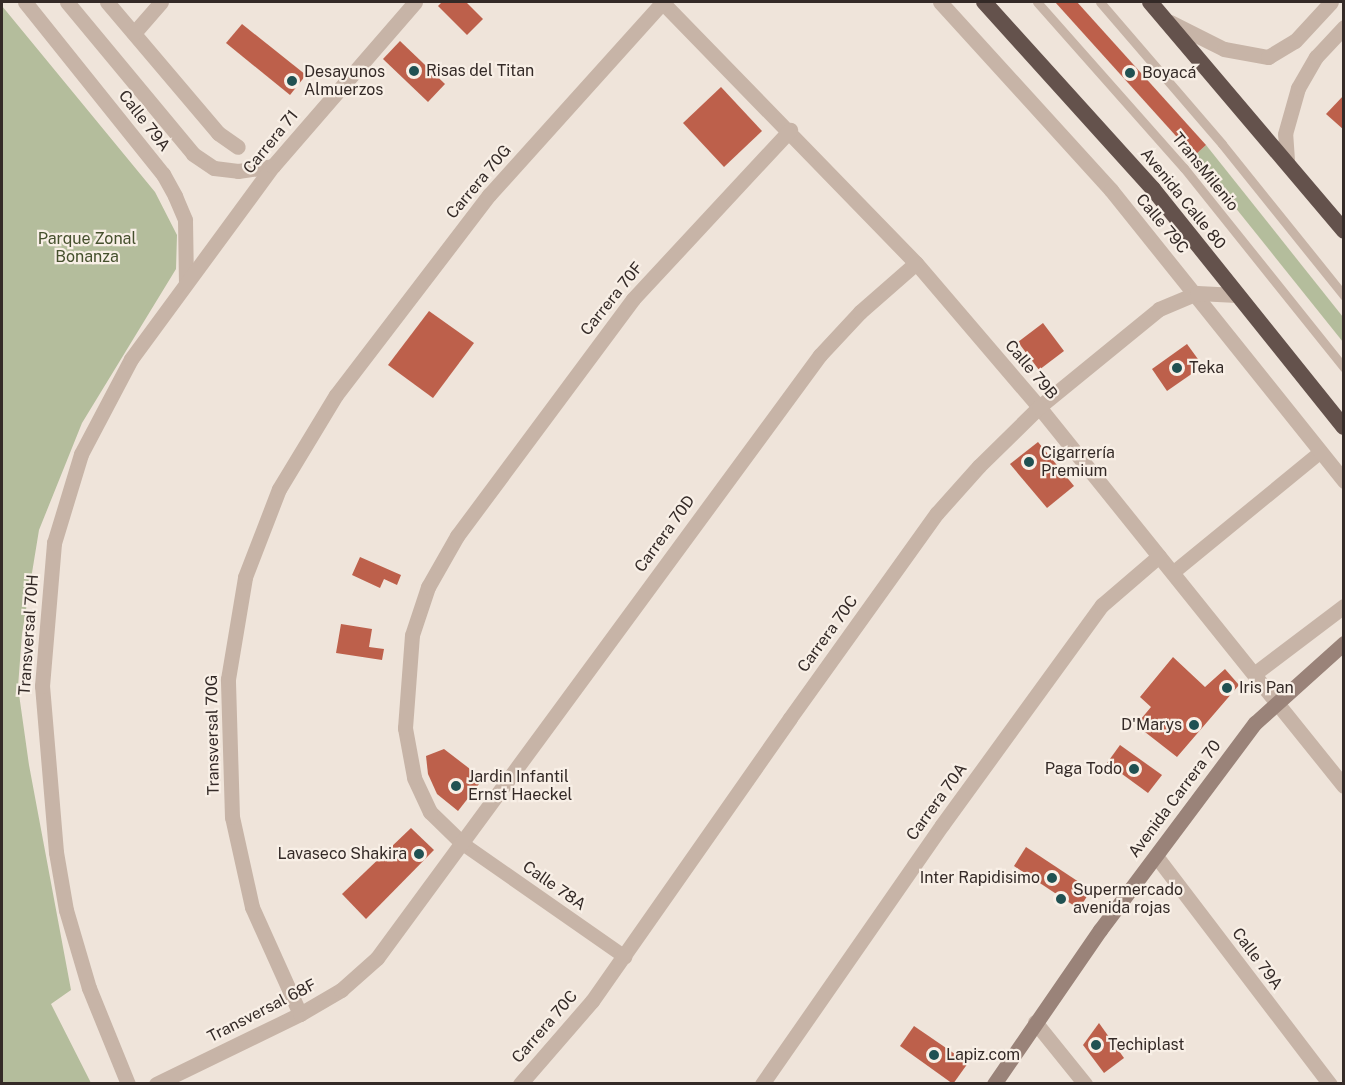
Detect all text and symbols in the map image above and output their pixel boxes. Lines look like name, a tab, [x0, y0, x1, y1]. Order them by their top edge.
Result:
place label: Risas del Titan	[426, 61, 535, 81]
place label: Desayunos Almuerzos	[304, 62, 385, 100]
place label: Boyacá	[1142, 63, 1196, 83]
marker: Risas del Titan	[407, 64, 421, 78]
marker: Boyacá	[1123, 66, 1137, 80]
marker: Desayunos Almuerzos	[285, 74, 299, 88]
street label: Calle 79A	[114, 87, 174, 155]
street label: Carrera 71	[240, 106, 302, 178]
street label: TransMilenio	[1168, 129, 1242, 215]
street label: Carrera 70G	[442, 141, 516, 223]
street label: Avenida Calle 80	[1136, 145, 1230, 253]
street label: Calle 79C	[1131, 190, 1193, 258]
park label: Parque Zonal Bonanza	[38, 229, 136, 267]
street label: Carrera 70F	[577, 259, 647, 339]
street label: Calle 79B	[1001, 336, 1061, 404]
place label: Teka	[1189, 358, 1224, 378]
marker: Teka	[1170, 361, 1184, 375]
place label: Cigarrería Premium	[1041, 443, 1115, 481]
marker: Cigarrería Premium	[1022, 455, 1036, 469]
street label: Carrera 70D	[631, 492, 699, 576]
street label: Transversal 70H	[15, 574, 43, 696]
street label: Carrera 70C	[794, 592, 862, 676]
street label: Transversal 70G	[202, 674, 224, 796]
place label: Iris Pan	[1239, 678, 1294, 698]
marker: Iris Pan	[1220, 681, 1234, 695]
place label: D'Marys	[1121, 715, 1182, 735]
marker: D'Marys	[1187, 718, 1201, 732]
street label: Avenida Carrera 70	[1125, 737, 1225, 861]
place label: Paga Todo	[1045, 759, 1122, 779]
street label: Carrera 70A	[903, 760, 971, 844]
marker: Paga Todo	[1127, 762, 1141, 776]
place label: Jardin Infantil Ernst Haeckel	[468, 767, 572, 805]
marker: Jardin Infantil Ernst Haeckel	[449, 779, 463, 793]
place label: Lavaseco Shakira	[277, 844, 407, 864]
marker: Lavaseco Shakira	[412, 847, 426, 861]
street label: Calle 78A	[519, 857, 589, 915]
place label: Inter Rapidisimo	[920, 868, 1040, 888]
marker: Inter Rapidisimo	[1045, 871, 1059, 885]
place label: Supermercado avenida rojas	[1073, 880, 1183, 918]
marker: Supermercado avenida rojas	[1054, 892, 1068, 906]
street label: Calle 79A	[1228, 924, 1286, 994]
street label: Transversal 68F	[204, 975, 320, 1047]
street label: Carrera 70C	[508, 987, 582, 1067]
place label: Techiplast	[1108, 1035, 1185, 1055]
marker: Techiplast	[1089, 1038, 1103, 1052]
place label: Lapiz.com	[946, 1045, 1020, 1065]
marker: Lapiz.com	[927, 1048, 941, 1062]

